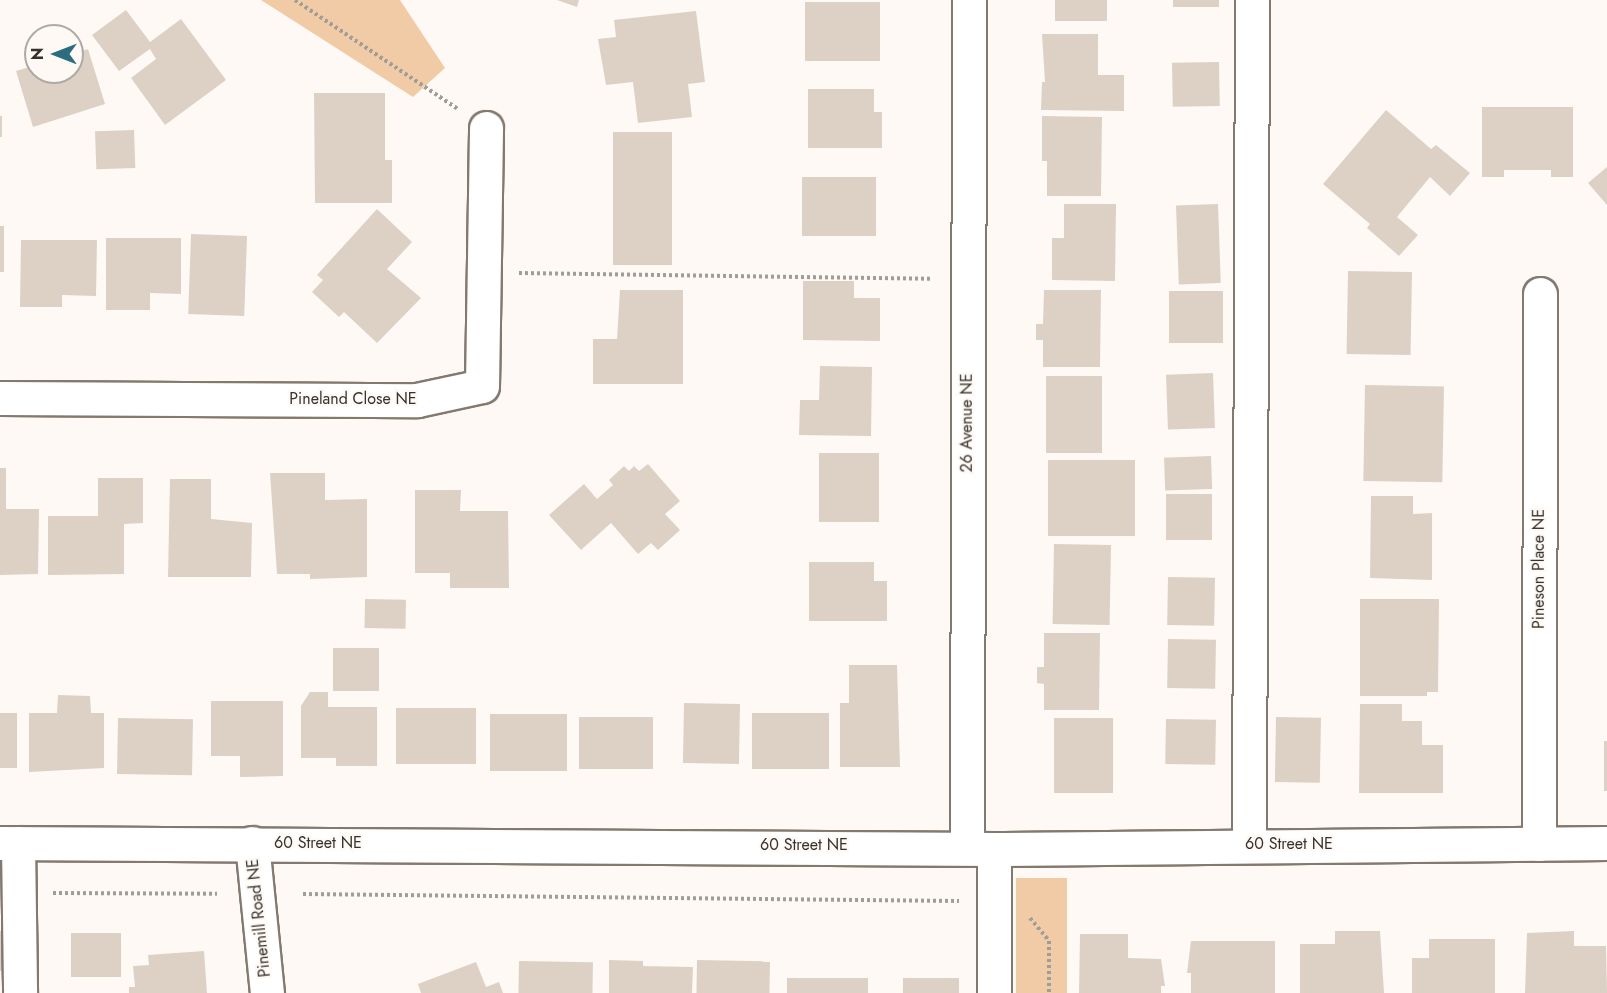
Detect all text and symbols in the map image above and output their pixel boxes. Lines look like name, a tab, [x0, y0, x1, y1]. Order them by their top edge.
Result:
north arrow	[24, 24, 84, 84]
text: N	[26, 48, 49, 60]
street label: 26 Avenue NE	[957, 374, 977, 472]
street label: Pineland Close NE	[289, 389, 417, 409]
street label: Pineson Place NE	[1529, 509, 1549, 629]
street label: 60 Street NE	[274, 833, 362, 853]
street label: 60 Street NE	[1245, 834, 1333, 854]
street label: 60 Street NE	[760, 835, 848, 855]
street label: Pinemill Road NE	[243, 858, 275, 978]

